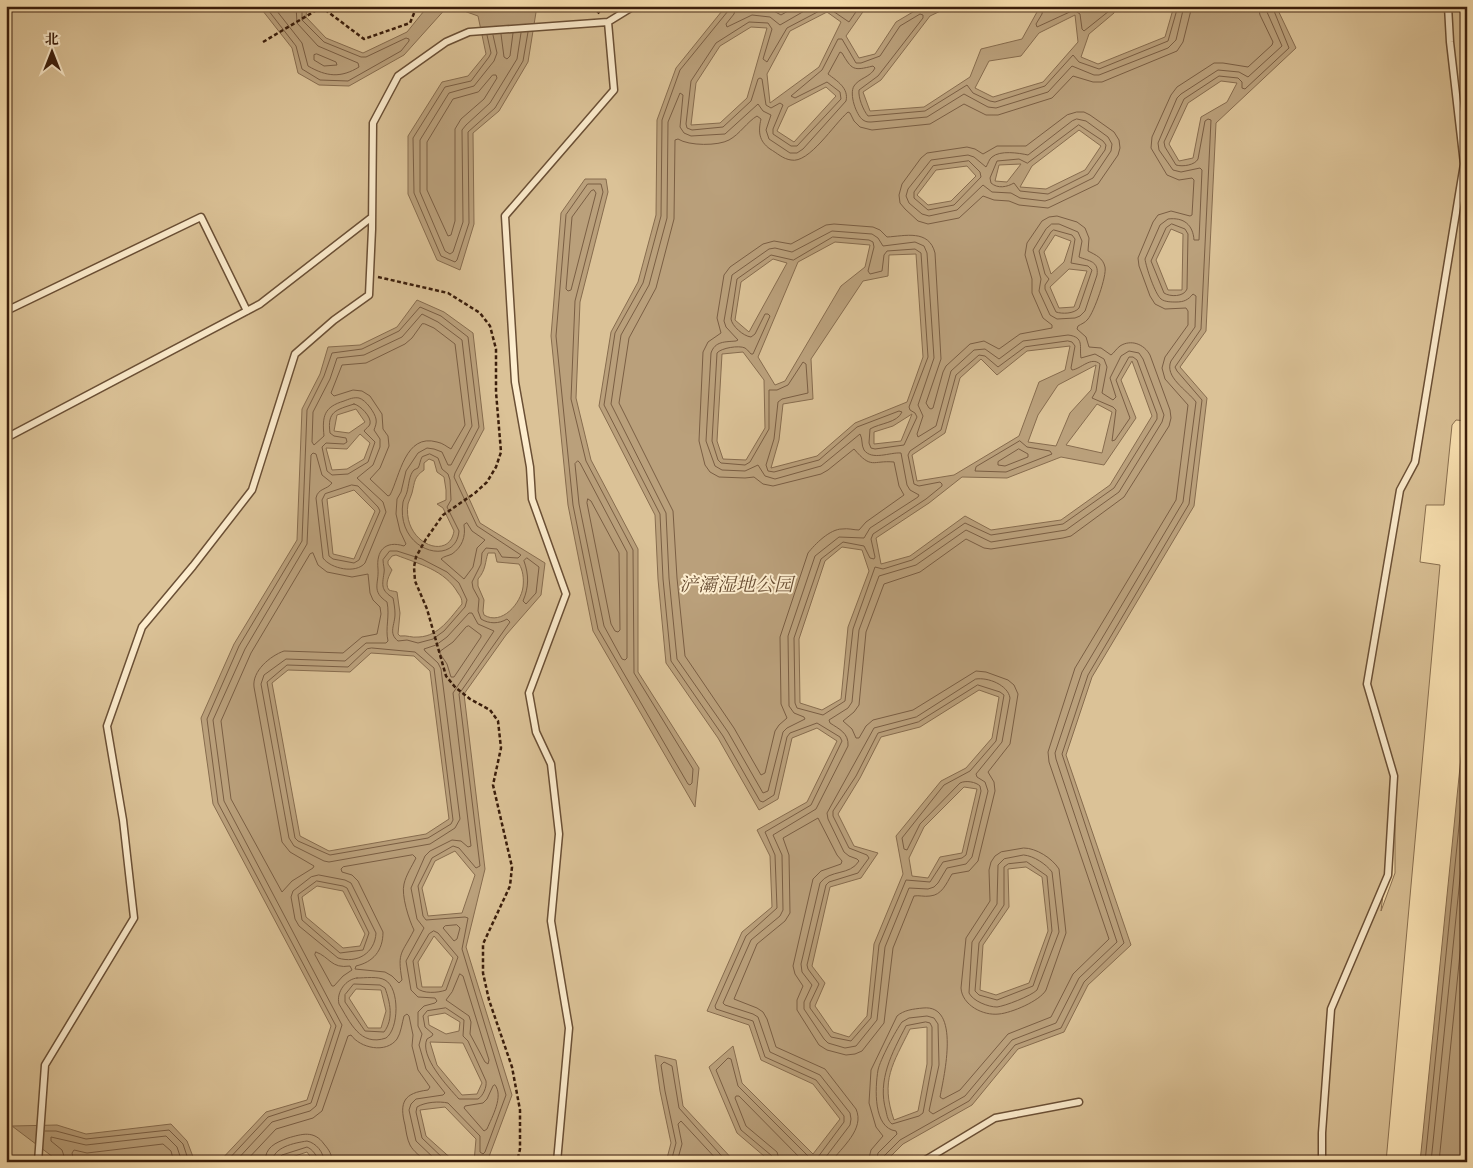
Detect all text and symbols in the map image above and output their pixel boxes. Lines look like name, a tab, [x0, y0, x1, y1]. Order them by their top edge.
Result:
north arrow	[28, 28, 78, 78]
text: 北	[45, 30, 59, 48]
park label: 浐灞湿地公园	[679, 572, 796, 597]

